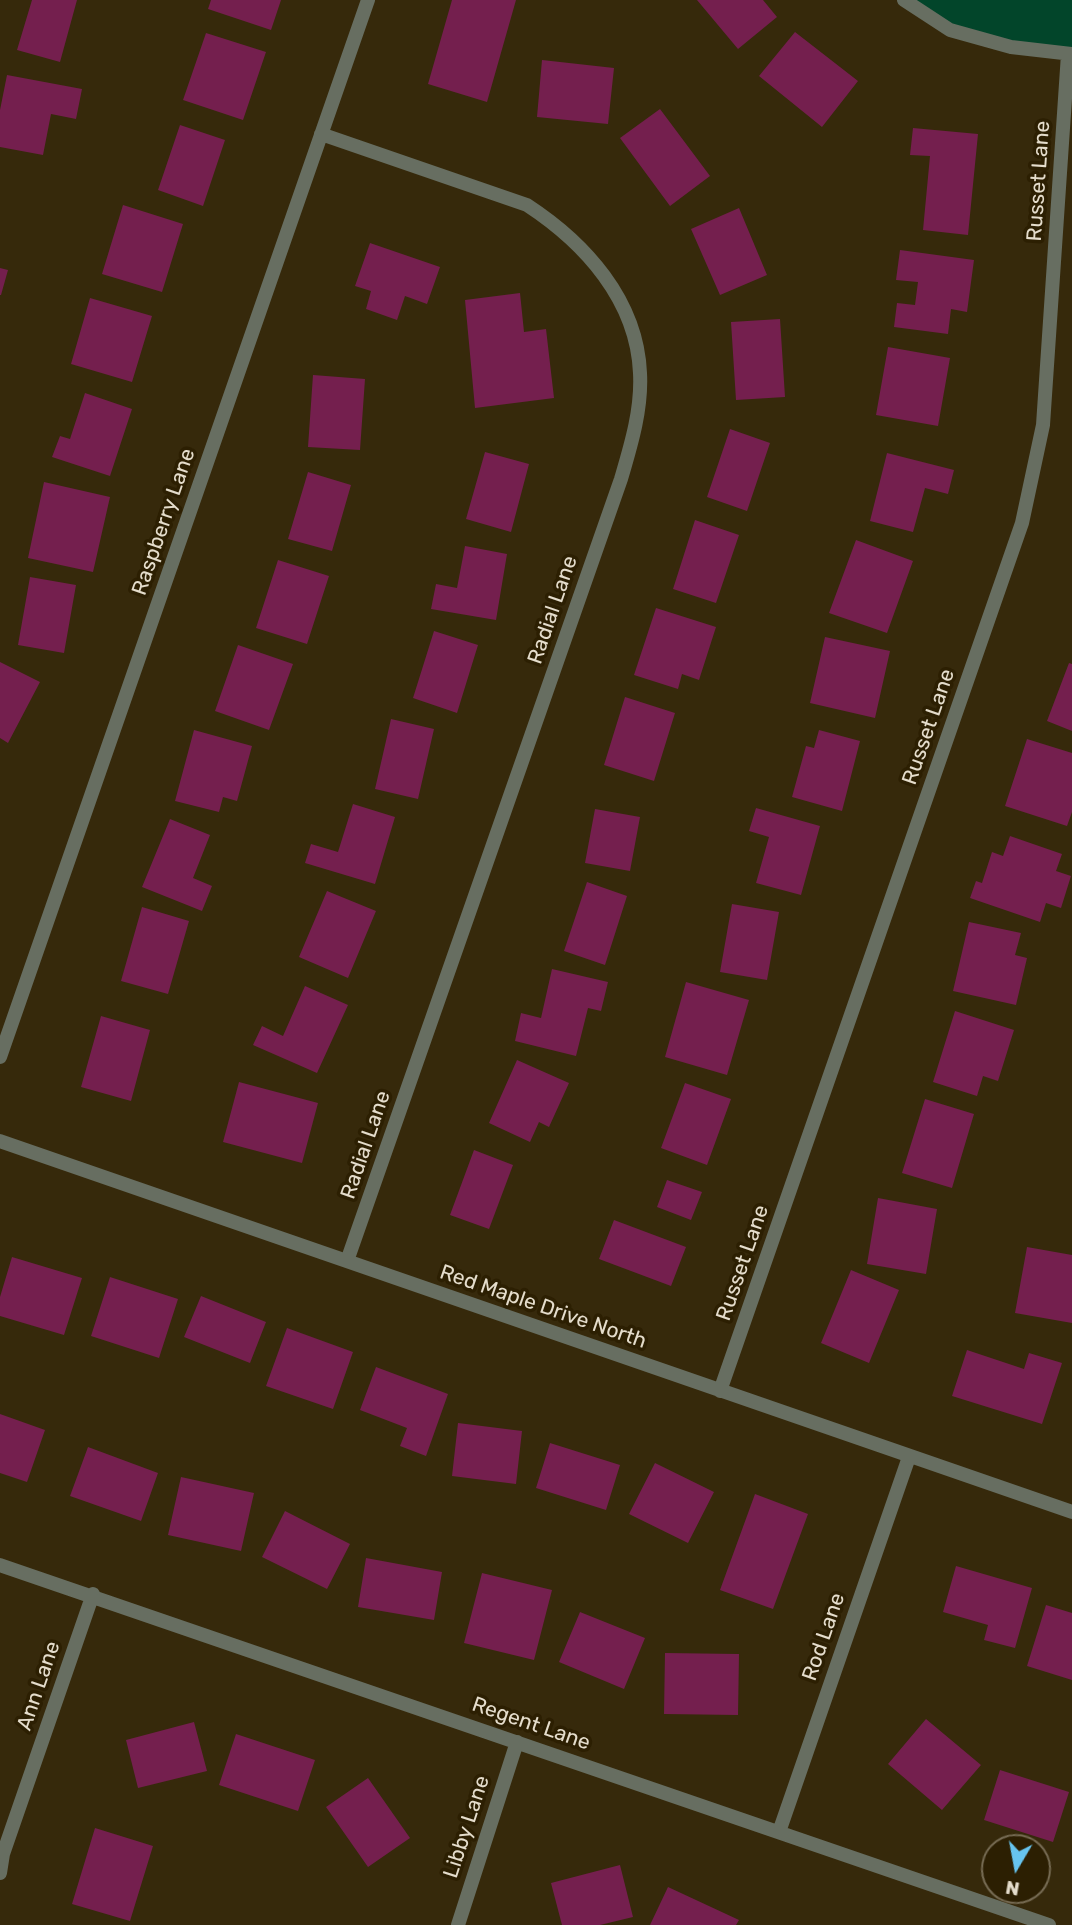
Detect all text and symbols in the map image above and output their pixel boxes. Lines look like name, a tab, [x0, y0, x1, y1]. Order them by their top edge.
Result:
street label: Russet Lane	[1022, 120, 1056, 242]
street label: Raspberry Lane	[127, 445, 201, 599]
street label: Radial Lane	[523, 553, 583, 667]
street label: Russet Lane	[897, 666, 961, 788]
street label: Radial Lane	[336, 1088, 396, 1202]
street label: Russet Lane	[711, 1202, 775, 1324]
street label: Red Maple Drive North	[436, 1260, 650, 1354]
street label: Rod Lane	[797, 1590, 851, 1684]
street label: Ann Lane	[12, 1638, 66, 1734]
street label: Regent Lane	[469, 1692, 593, 1756]
street label: Libby Lane	[439, 1773, 495, 1881]
north arrow	[981, 1834, 1051, 1904]
text: N	[1004, 1876, 1021, 1901]

